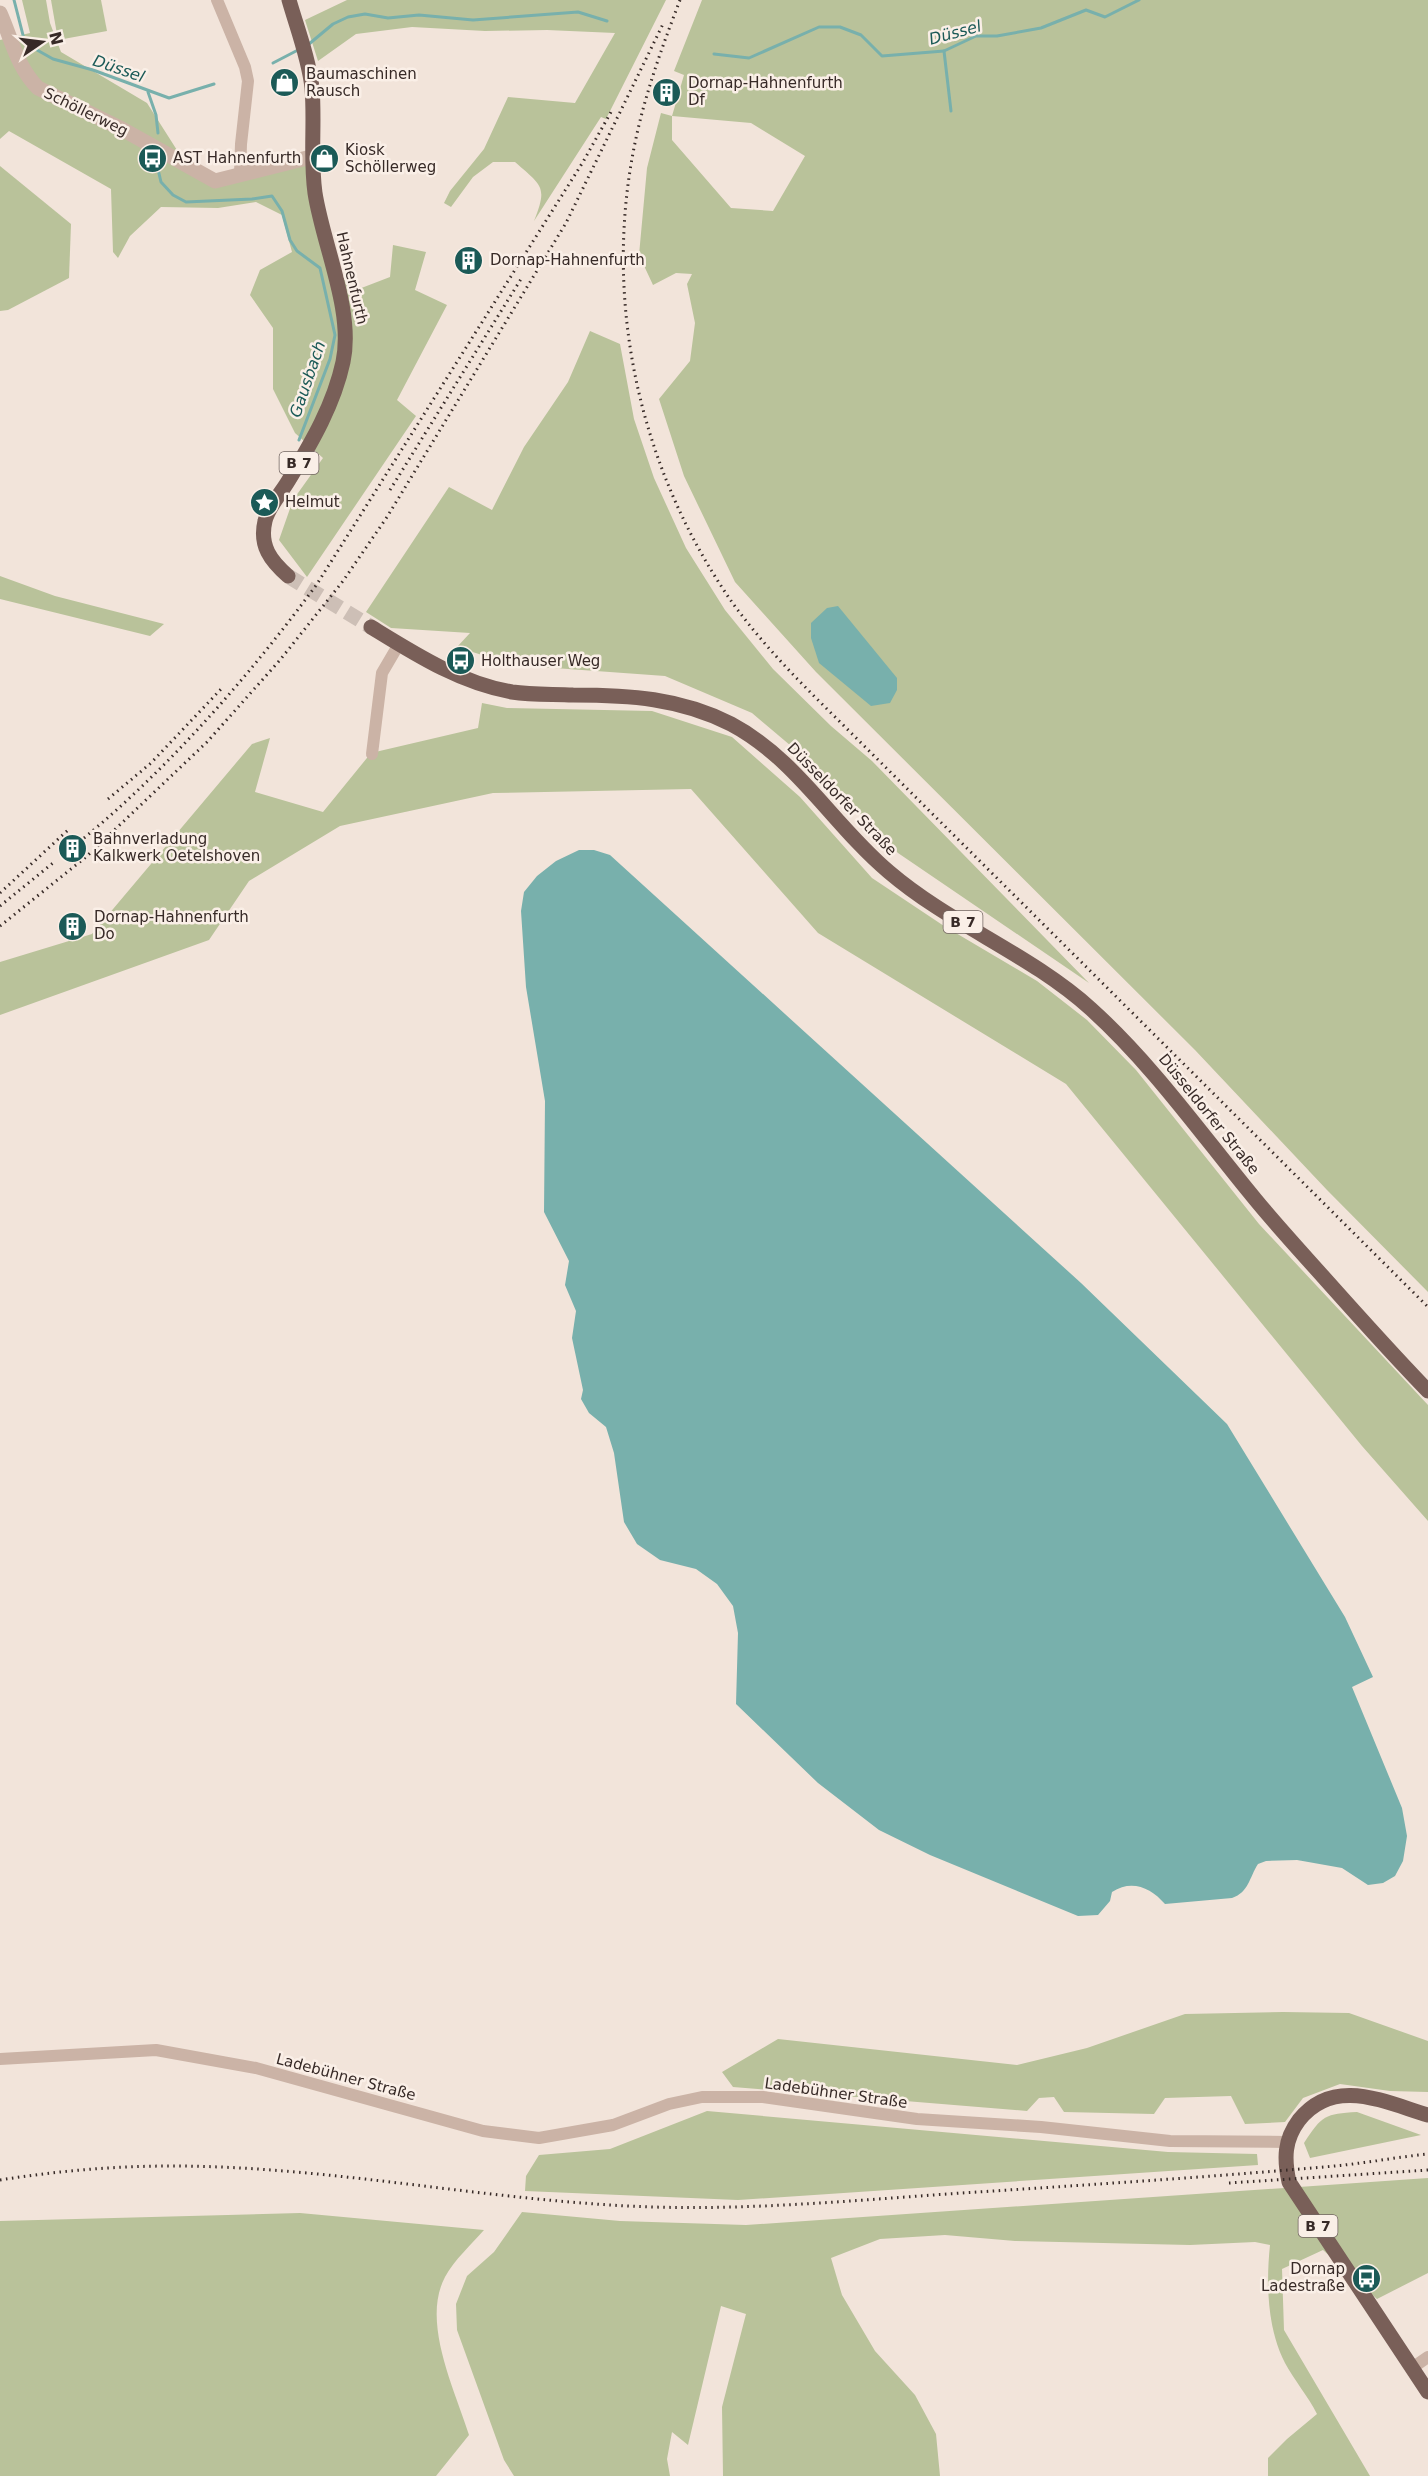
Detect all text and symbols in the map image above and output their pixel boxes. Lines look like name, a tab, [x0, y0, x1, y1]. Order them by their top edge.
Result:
north arrow	[12, 12, 72, 72]
water label: Düssel	[927, 16, 984, 49]
text: N	[45, 30, 67, 47]
water label: Düssel	[90, 51, 148, 86]
place label: Baumaschinen Rausch	[306, 65, 417, 100]
shop icon: Baumaschinen Rausch	[269, 67, 301, 99]
place label: Dornap-Hahnenfurth Df	[688, 74, 843, 109]
building icon: Dornap-Hahnenfurth Df	[651, 76, 683, 108]
street label: Schöllerweg	[41, 84, 131, 140]
place label: Kiosk Schöllerweg	[345, 141, 436, 176]
bus stop icon: AST Hahnenfurth	[136, 142, 168, 174]
shop icon: Kiosk Schöllerweg	[308, 143, 340, 175]
place label: AST Hahnenfurth	[173, 149, 301, 167]
street label: Hahnenfurth	[333, 230, 371, 326]
building icon: Dornap-Hahnenfurth	[453, 244, 485, 276]
place label: Dornap-Hahnenfurth	[490, 251, 645, 269]
water label: Gausbach	[286, 338, 329, 420]
road number: B 7	[280, 452, 318, 474]
place icon: Helmut	[248, 486, 280, 518]
place label: Helmut	[285, 493, 340, 511]
bus stop icon: Holthauser Weg	[444, 645, 476, 677]
place label: Holthauser Weg	[481, 652, 600, 670]
street label: Düsseldorfer Straße	[783, 739, 901, 859]
place label: Bahnverladung Kalkwerk Oetelshoven	[93, 830, 260, 865]
building icon: Bahnverladung Kalkwerk Oetelshoven	[56, 832, 88, 864]
place label: Dornap-Hahnenfurth Do	[94, 908, 249, 943]
building icon: Dornap-Hahnenfurth Do	[57, 910, 89, 942]
road number: B 7	[944, 911, 982, 933]
street label: Düsseldorfer Straße	[1155, 1050, 1263, 1178]
street label: Ladebühner Straße	[274, 2050, 418, 2104]
street label: Ladebühner Straße	[763, 2074, 909, 2112]
road number: B 7	[1298, 2215, 1338, 2237]
place label: Dornap Ladestraße	[1261, 2260, 1345, 2295]
bus stop icon: Dornap Ladestraße	[1350, 2262, 1382, 2294]

